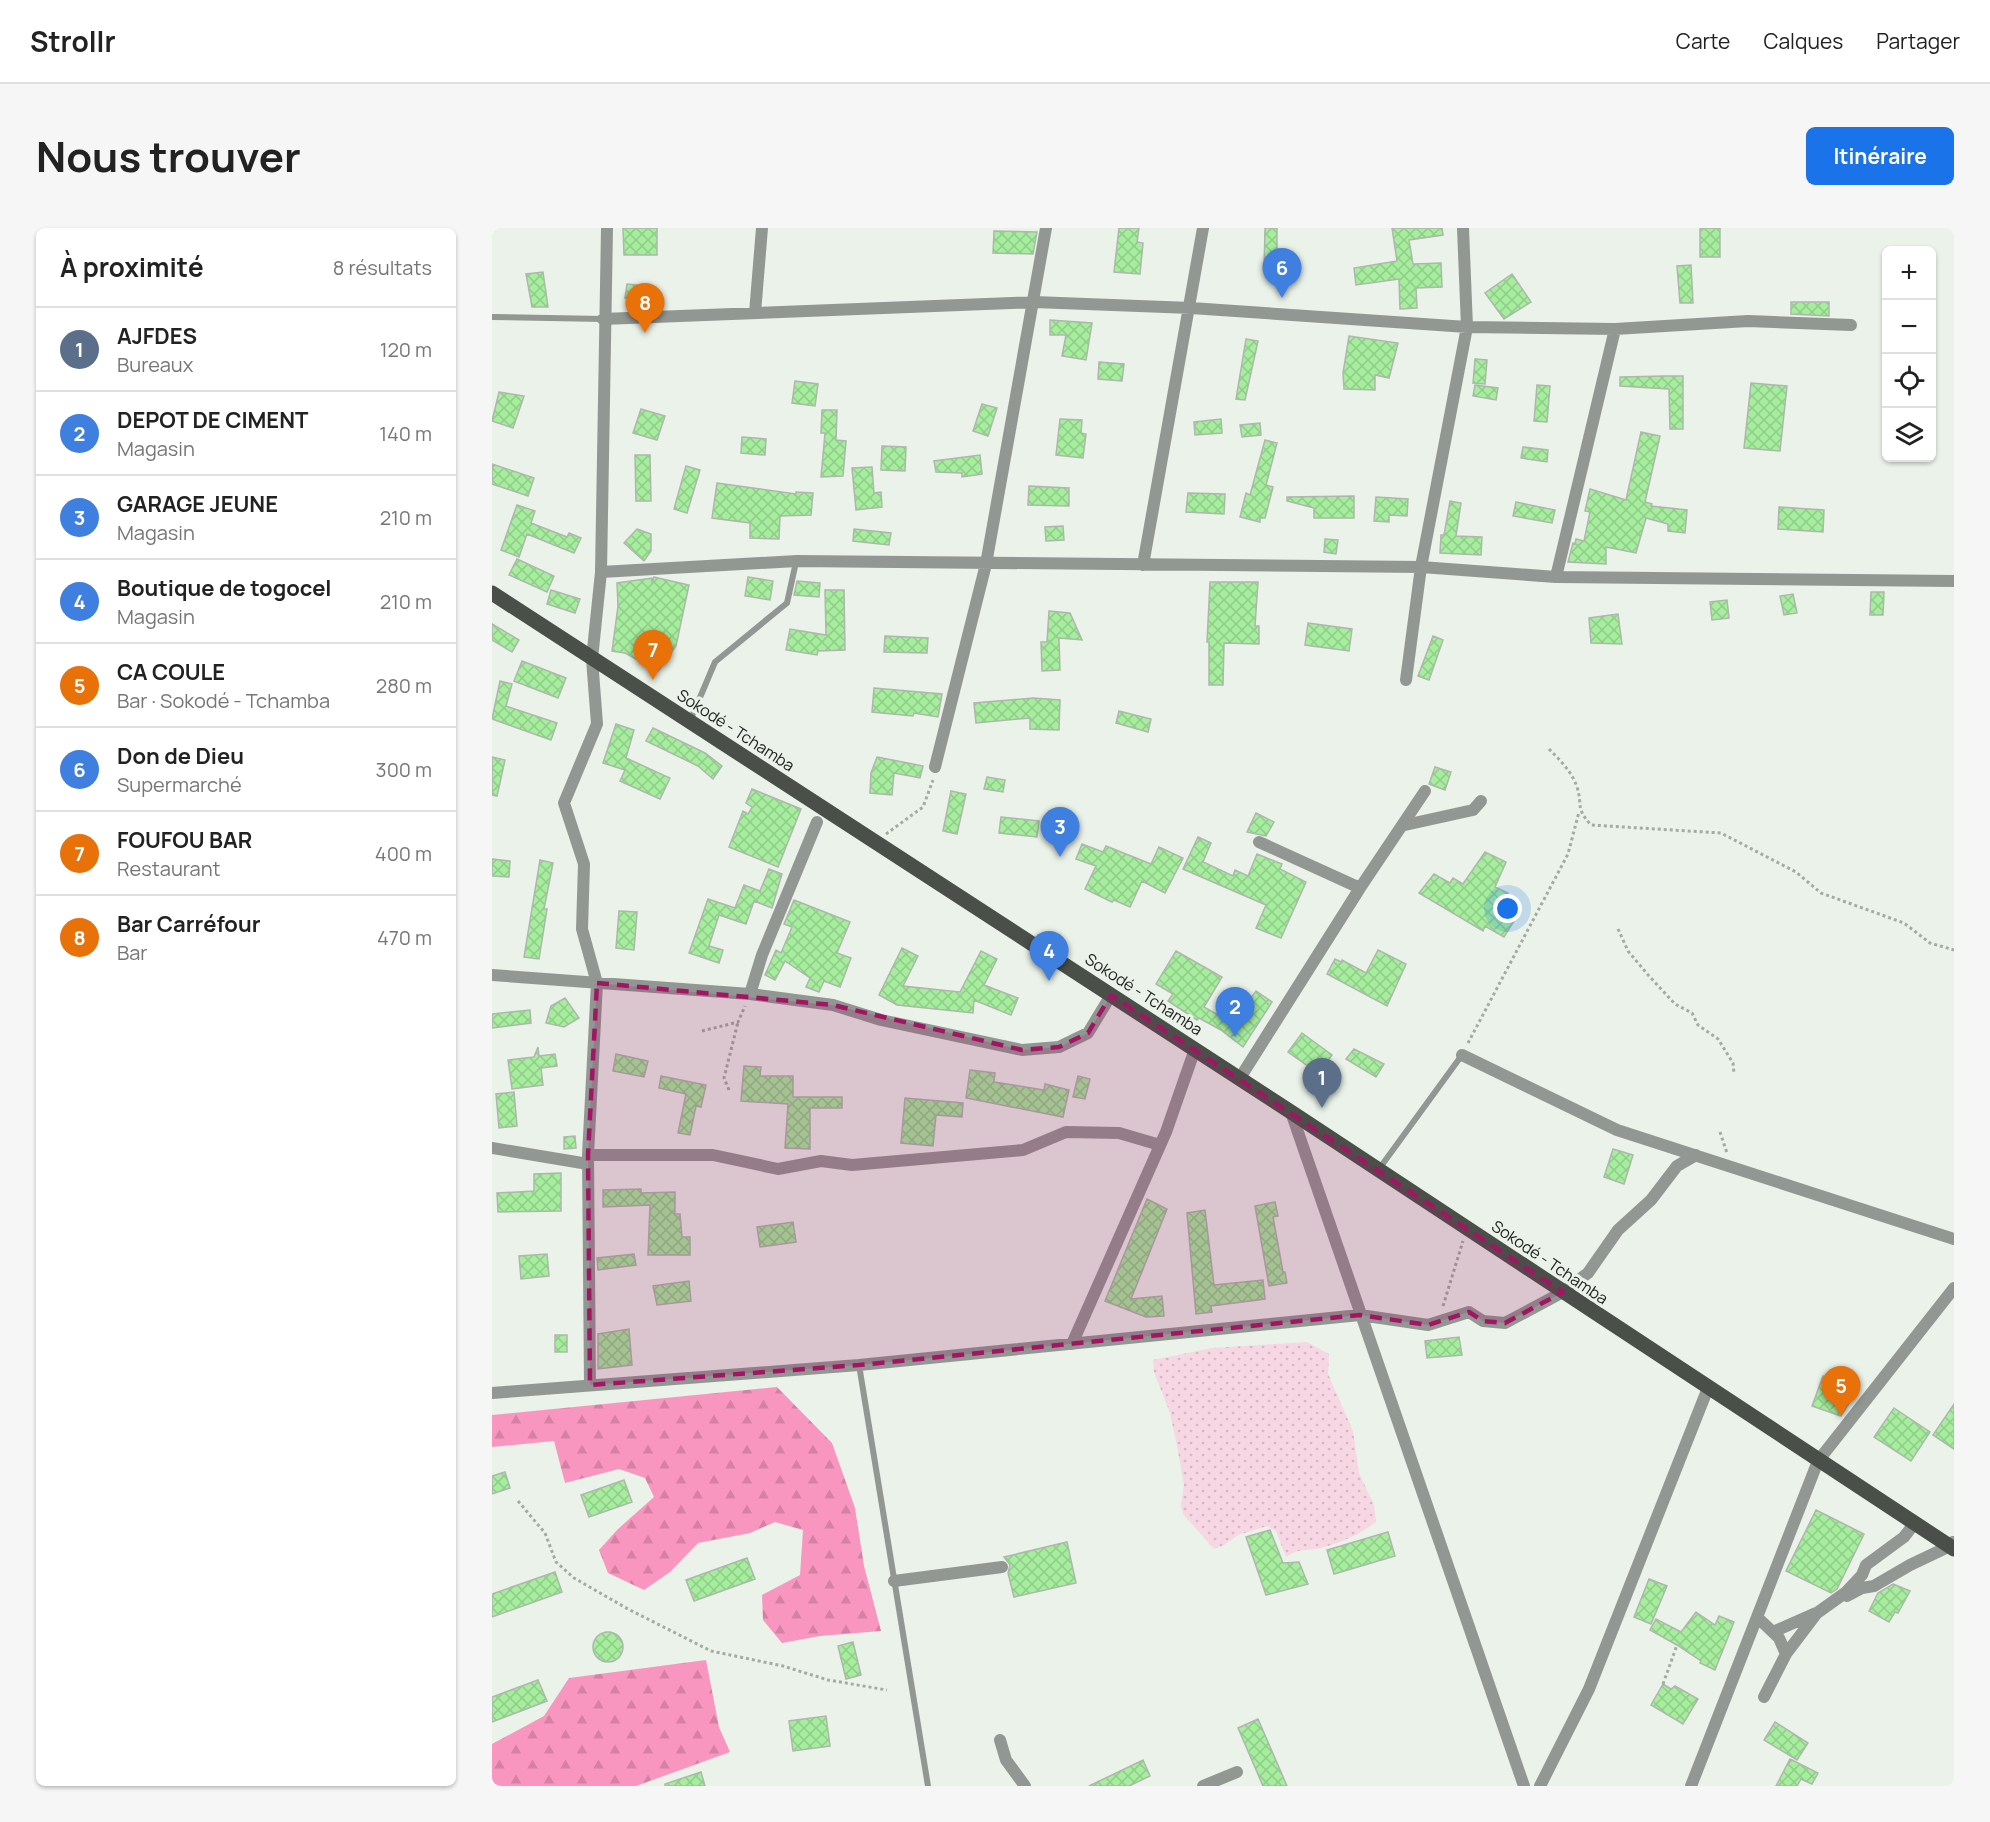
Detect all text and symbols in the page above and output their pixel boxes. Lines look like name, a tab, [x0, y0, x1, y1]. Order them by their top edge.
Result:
text: Strollr	[30, 22, 116, 60]
text: Carte	[1676, 27, 1730, 55]
text: Calques	[1763, 27, 1843, 55]
text: Partager	[1876, 27, 1960, 55]
text: Nous trouver	[36, 127, 301, 185]
button: Itinéraire	[1806, 127, 1954, 185]
map controls	[1882, 246, 1936, 462]
button: +	[1882, 246, 1936, 300]
pin: 6	[1262, 248, 1302, 298]
text: À proximité	[60, 249, 204, 285]
text: 8 résultats	[333, 254, 432, 281]
pin: 8	[626, 284, 664, 333]
button: −	[1882, 300, 1936, 354]
text: AJFDES	[117, 321, 197, 351]
text: 1	[75, 336, 84, 363]
text: 120 m	[380, 336, 432, 363]
text: Bureaux	[117, 351, 193, 378]
button: locate	[1882, 354, 1936, 408]
text: DEPOT DE CIMENT	[117, 405, 308, 435]
button: layers	[1882, 408, 1936, 462]
text: 2	[74, 420, 85, 447]
text: 140 m	[379, 420, 432, 447]
text: Magasin	[117, 435, 195, 462]
text: GARAGE JEUNE	[117, 489, 278, 519]
text: 3	[74, 504, 85, 531]
text: 210 m	[380, 504, 432, 531]
text: Magasin	[117, 519, 195, 546]
text: Boutique de togocel	[117, 573, 332, 603]
text: 4	[73, 588, 86, 615]
text: 210 m	[380, 588, 432, 615]
text: Magasin	[117, 603, 195, 630]
pin: 7	[634, 630, 672, 680]
text: CA COULE	[117, 657, 225, 687]
text: 5	[74, 672, 85, 699]
text: 280 m	[376, 672, 432, 699]
street label: Sokodé - Tchamba	[673, 684, 799, 776]
text: Bar · Sokodé - Tchamba	[117, 687, 330, 714]
text: Don de Dieu	[117, 741, 244, 771]
text: 6	[73, 756, 86, 783]
text: 300 m	[376, 756, 432, 783]
text: Supermarché	[117, 771, 242, 798]
pin: 3	[1040, 808, 1080, 857]
text: FOUFOU BAR	[117, 825, 252, 855]
text: 7	[74, 840, 85, 867]
text: 400 m	[375, 840, 432, 867]
text: Restaurant	[117, 855, 221, 882]
your location	[1493, 894, 1522, 923]
text: Bar Carréfour	[117, 909, 260, 939]
text: 8	[73, 924, 86, 951]
text: 470 m	[377, 924, 432, 951]
pin: 4	[1030, 932, 1068, 981]
text: Bar	[117, 939, 148, 966]
street label: Sokodé - Tchamba	[1081, 948, 1207, 1040]
pin: 2	[1216, 988, 1254, 1037]
pin: 1	[1302, 1058, 1342, 1108]
street label: Sokodé - Tchamba	[1487, 1215, 1613, 1309]
pin: 5	[1822, 1366, 1860, 1416]

